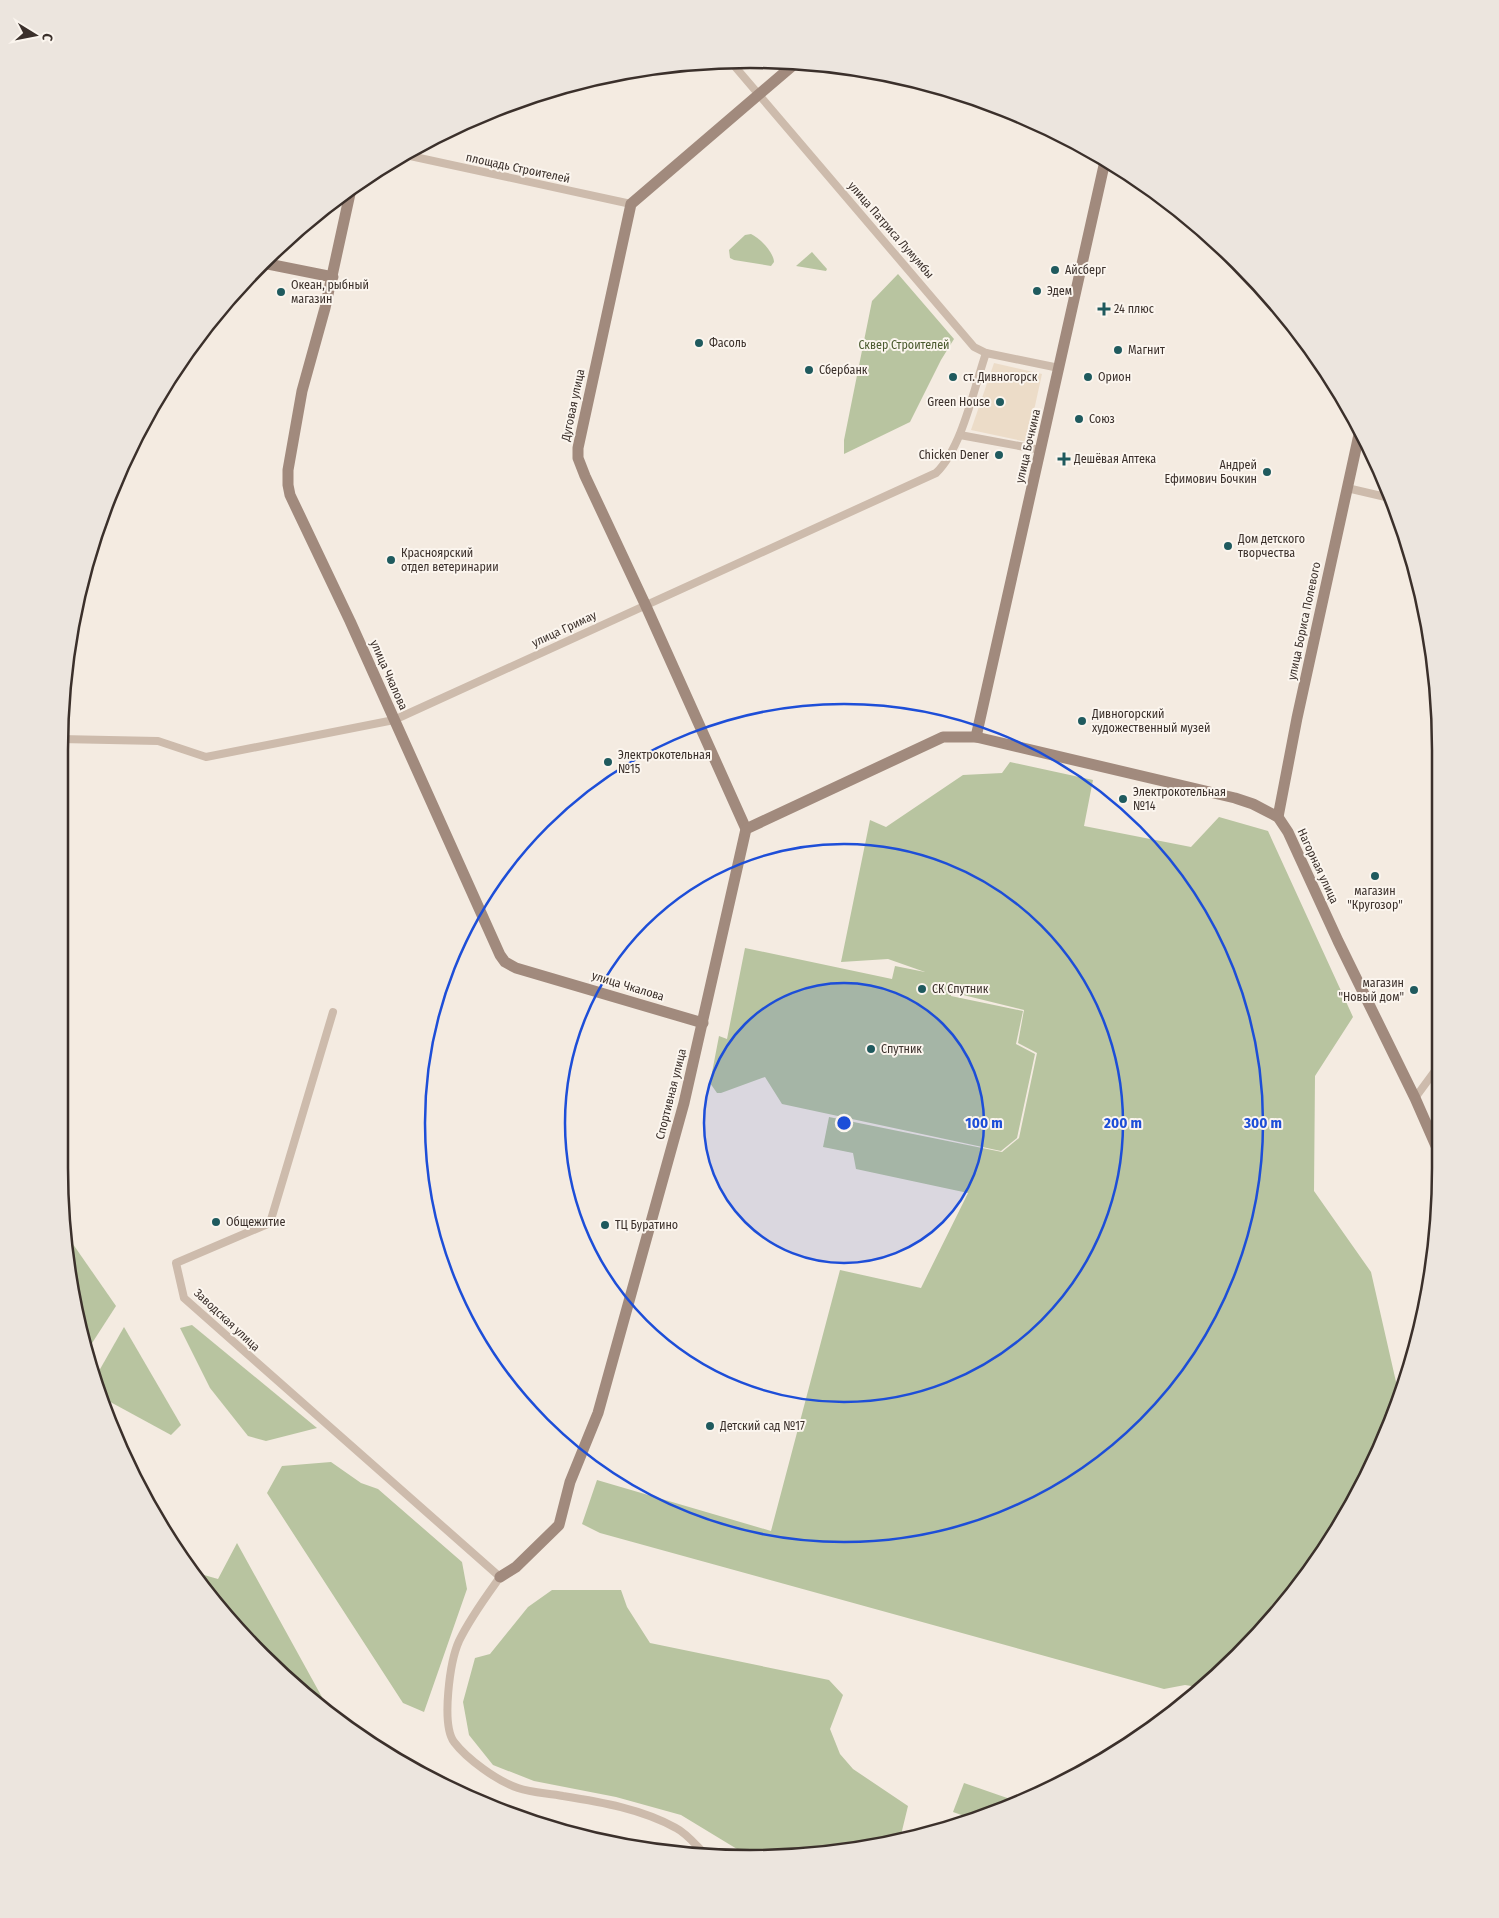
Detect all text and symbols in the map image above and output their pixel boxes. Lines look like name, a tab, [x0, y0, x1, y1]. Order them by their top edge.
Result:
north arrow	[10, 10, 60, 60]
text: С	[38, 32, 56, 43]
street label: площадь Строителей	[465, 150, 571, 186]
street label: улица Патриса Лумумбы	[845, 179, 937, 281]
place label: Айсберг	[1065, 263, 1106, 277]
marker: Айсберг	[1049, 264, 1061, 276]
place label: Океан, рыбный магазин	[291, 278, 369, 306]
place label: Эдем	[1047, 284, 1072, 298]
marker: Эдем	[1031, 285, 1043, 297]
marker: Океан, рыбный магазин	[275, 286, 287, 298]
place label: 24 плюс	[1114, 302, 1154, 316]
marker: 24 плюс	[1098, 303, 1110, 315]
place label: Фасоль	[709, 336, 747, 350]
marker: Фасоль	[693, 337, 705, 349]
park label: Сквер Строителей	[858, 338, 950, 352]
place label: Магнит	[1128, 343, 1165, 357]
marker: Магнит	[1112, 344, 1124, 356]
place label: Сбербанк	[819, 363, 868, 377]
marker: Сбербанк	[803, 364, 815, 376]
street label: Дуговая улица	[558, 368, 587, 443]
place label: ст. Дивногорск	[963, 370, 1038, 384]
place label: Орион	[1098, 370, 1131, 384]
marker: ст. Дивногорск	[947, 371, 959, 383]
marker: Орион	[1082, 371, 1094, 383]
place label: Green House	[927, 395, 990, 409]
marker: Green House	[994, 396, 1006, 408]
street label: улица Бочкина	[1013, 407, 1043, 484]
place label: Союз	[1089, 412, 1115, 426]
marker: Союз	[1073, 413, 1085, 425]
place label: Chicken Dener	[919, 448, 990, 462]
marker: Chicken Dener	[993, 449, 1005, 461]
place label: Дешёвая Аптека	[1073, 452, 1156, 466]
marker: Дешёвая Аптека	[1058, 453, 1070, 465]
place label: Андрей Ефимович Бочкин	[1165, 458, 1257, 486]
marker: Андрей Ефимович Бочкин	[1261, 466, 1273, 478]
place label: Дом детского творчества	[1237, 532, 1305, 560]
marker: Дом детского творчества	[1222, 540, 1234, 552]
place label: Красноярский отдел ветеринарии	[401, 546, 499, 574]
marker: Красноярский отдел ветеринарии	[385, 554, 397, 566]
street label: улица Бориса Полевого	[1285, 561, 1323, 681]
street label: улица Гримау	[530, 608, 599, 650]
street label: улица Чкалова	[367, 638, 411, 712]
place label: Дивногорский художественный музей	[1091, 707, 1210, 735]
marker: Дивногорский художественный музей	[1076, 715, 1088, 727]
place label: Электрокотельная №15	[618, 748, 711, 776]
marker: Электрокотельная №15	[602, 756, 614, 768]
place label: Электрокотельная №14	[1133, 785, 1226, 813]
marker: Электрокотельная №14	[1117, 793, 1129, 805]
street label: Нагорная улица	[1294, 826, 1342, 906]
marker: магазин "Кругозор"	[1369, 870, 1381, 882]
place label: магазин "Кругозор"	[1347, 884, 1403, 912]
street label: улица Чкалова	[590, 968, 666, 1004]
place label: магазин "Новый дом"	[1338, 976, 1404, 1004]
place label: СК Спутник	[932, 982, 989, 996]
marker: СК Спутник	[916, 983, 928, 995]
marker: магазин "Новый дом"	[1408, 984, 1420, 996]
place label: Спутник	[881, 1042, 922, 1056]
marker: Спутник	[865, 1043, 877, 1055]
street label: Спортивная улица	[653, 1047, 689, 1141]
centre of rings	[835, 1114, 853, 1132]
text: 100 m	[965, 1114, 1003, 1132]
text: 200 m	[1103, 1114, 1142, 1132]
text: 300 m	[1243, 1114, 1282, 1132]
place label: Общежитие	[226, 1215, 286, 1229]
marker: Общежитие	[210, 1216, 222, 1228]
place label: ТЦ Буратино	[615, 1218, 678, 1232]
marker: ТЦ Буратино	[599, 1219, 611, 1231]
street label: Заводская улица	[191, 1286, 263, 1354]
place label: Детский сад №17	[719, 1419, 805, 1433]
marker: Детский сад №17	[704, 1420, 716, 1432]

